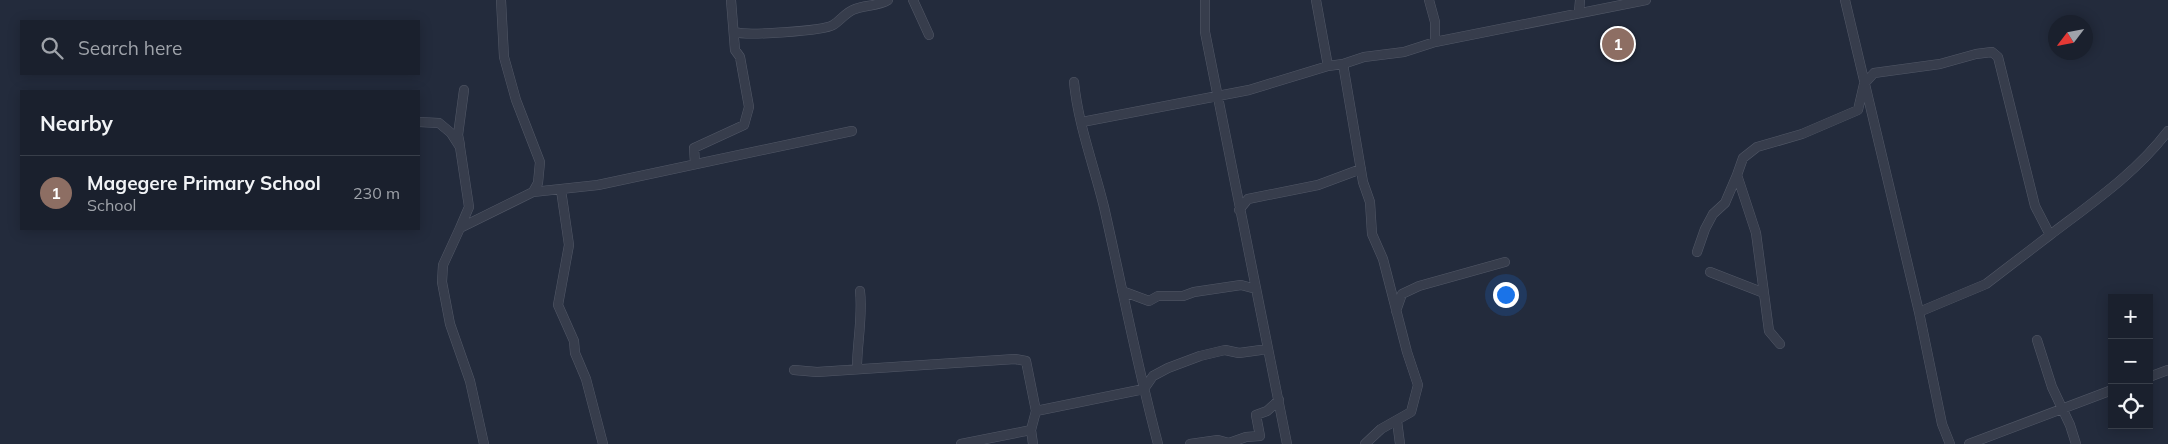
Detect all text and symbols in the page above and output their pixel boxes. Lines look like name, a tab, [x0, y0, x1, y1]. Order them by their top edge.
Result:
north arrow	[2048, 15, 2093, 60]
search box	[20, 20, 420, 75]
pin: 1	[1602, 25, 1634, 63]
icon: search	[38, 34, 66, 62]
text: Search here	[78, 36, 182, 60]
text: Nearby	[40, 110, 113, 136]
text: Magegere Primary School	[87, 171, 321, 195]
text: 1	[51, 183, 61, 203]
text: 230 m	[353, 183, 400, 203]
text: School	[87, 195, 136, 215]
your location	[1493, 282, 1519, 308]
map controls	[2108, 294, 2153, 429]
button: +	[2108, 294, 2153, 339]
button: −	[2108, 339, 2153, 384]
button: locate	[2108, 384, 2153, 429]

